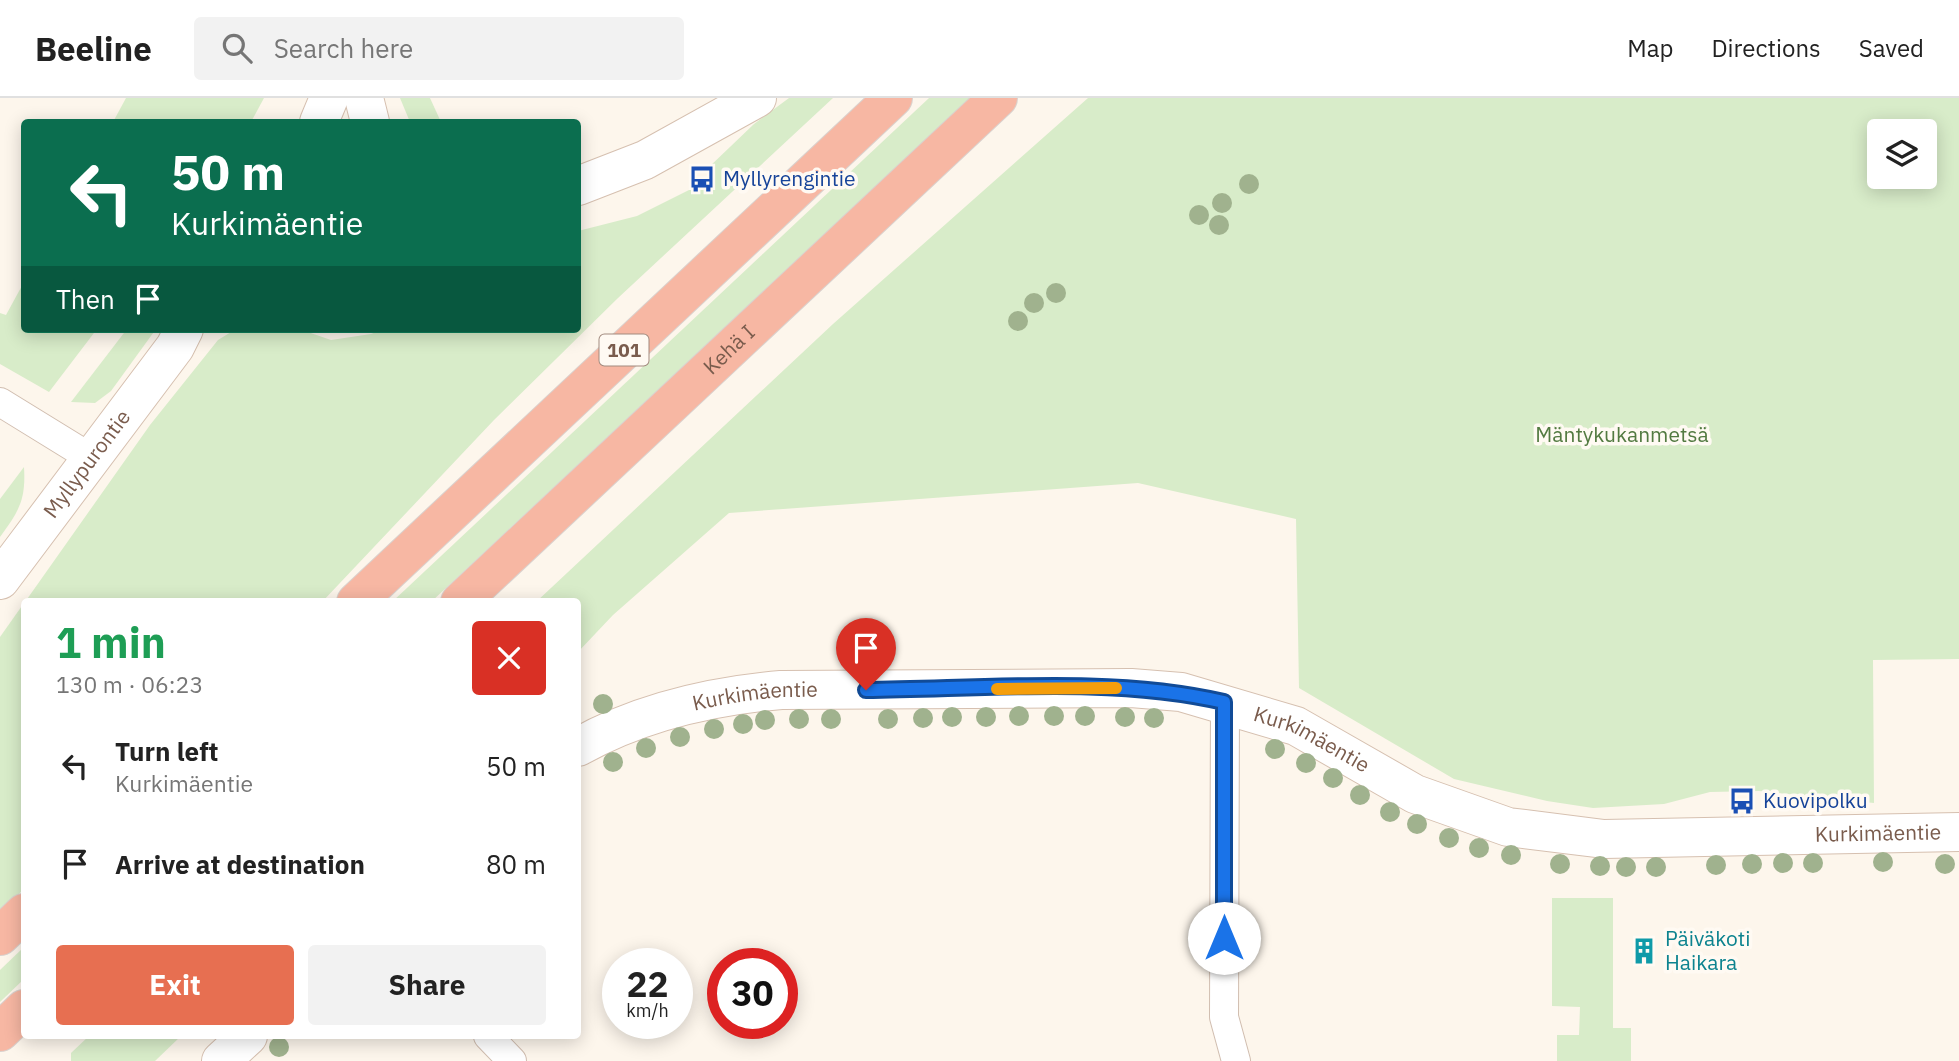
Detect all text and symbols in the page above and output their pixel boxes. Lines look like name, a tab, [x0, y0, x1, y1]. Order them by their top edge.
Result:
search box	[194, 17, 684, 80]
text: Beeline	[35, 27, 152, 70]
icon: search	[218, 29, 256, 67]
text: Search here	[274, 31, 413, 65]
text: Map	[1627, 32, 1673, 64]
text: Directions	[1711, 32, 1821, 64]
text: Saved	[1859, 32, 1924, 64]
map controls	[1867, 119, 1937, 189]
button: layers	[1867, 119, 1937, 189]
text: 50 m	[171, 140, 285, 203]
icon: left	[56, 147, 147, 238]
bus stop icon: Myllyrengintie	[687, 164, 717, 194]
place label: Myllyrengintie	[723, 164, 856, 192]
text: Kurkimäentie	[171, 202, 363, 244]
icon: arrive	[129, 280, 167, 318]
text: Then	[56, 282, 115, 316]
street label: Kehä I	[697, 318, 760, 380]
road number: 101	[600, 334, 648, 366]
street label: Myllypurontie	[36, 404, 136, 523]
park label: Mäntykukanmetsä	[1535, 420, 1709, 448]
text: 1 min	[56, 615, 166, 670]
pin	[836, 618, 896, 690]
button: close	[472, 621, 546, 695]
icon: arrive	[847, 629, 885, 667]
text: 130 m · 06:23	[56, 669, 203, 699]
street label: Kurkimäentie	[689, 675, 818, 717]
street label: Kurkimäentie	[1251, 699, 1375, 778]
text: Turn left	[115, 734, 218, 768]
icon: left	[56, 747, 94, 785]
text: 50 m	[486, 749, 546, 783]
text: Kurkimäentie	[115, 768, 253, 798]
bus stop icon: Kuovipolku	[1727, 786, 1757, 816]
place label: Kuovipolku	[1763, 786, 1868, 814]
street label: Kurkimäentie	[1815, 817, 1941, 848]
icon: arrive	[56, 845, 94, 883]
text: Arrive at destination	[115, 847, 365, 881]
text: 80 m	[486, 847, 546, 881]
position arrow	[1187, 901, 1261, 975]
place label: Päiväkoti Haikara	[1665, 924, 1750, 976]
building icon: Päiväkoti Haikara	[1629, 936, 1659, 966]
button: Exit	[56, 945, 294, 1025]
button: Share	[308, 945, 546, 1025]
speed limit sign: 30	[707, 948, 798, 1039]
text: 22	[626, 961, 669, 1007]
text: km/h	[626, 999, 669, 1022]

